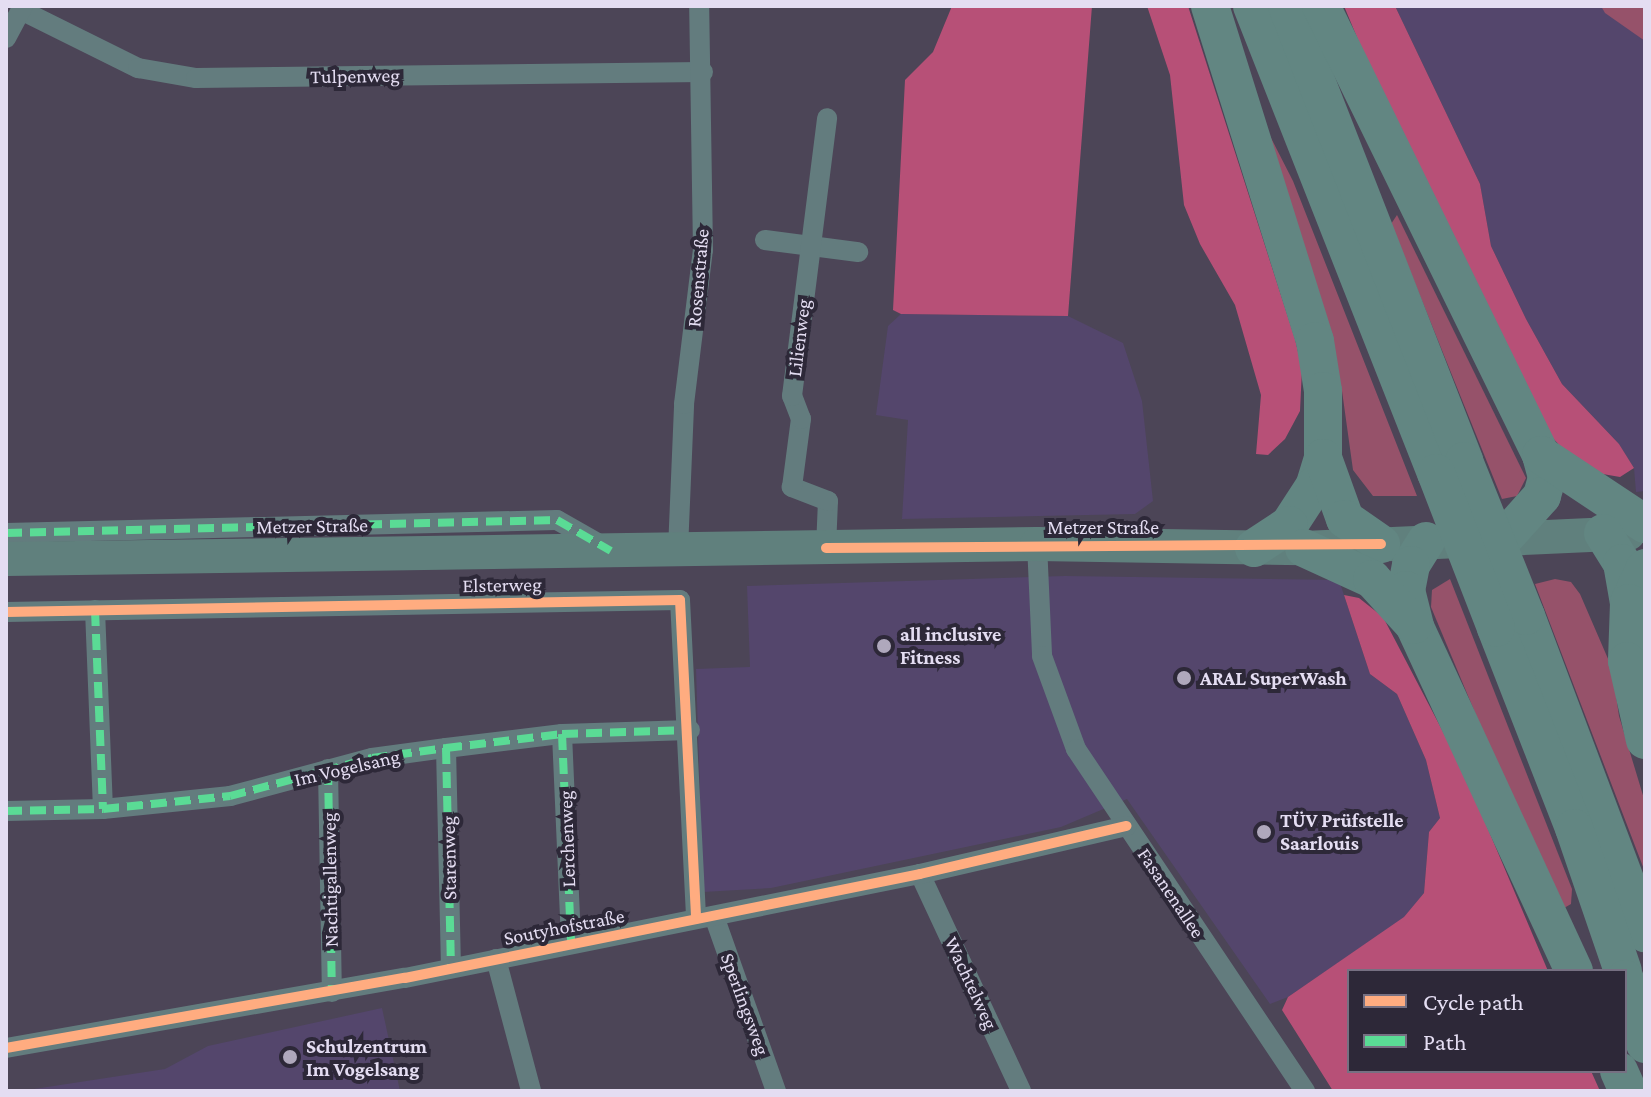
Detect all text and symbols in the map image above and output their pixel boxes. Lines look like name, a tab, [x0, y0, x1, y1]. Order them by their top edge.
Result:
street label: Tulpenweg	[310, 63, 400, 89]
street label: Rosenstraße	[682, 228, 714, 328]
street label: Lilienweg	[782, 298, 816, 378]
street label: Metzer Straße	[256, 513, 368, 539]
street label: Metzer Straße	[1047, 515, 1159, 539]
street label: Elsterweg	[462, 572, 542, 598]
place label: all inclusive Fitness	[900, 622, 1001, 669]
marker: all inclusive Fitness	[875, 637, 893, 655]
place label: ARAL SuperWash	[1200, 666, 1347, 690]
marker: ARAL SuperWash	[1175, 669, 1193, 687]
street label: Im Vogelsang	[292, 744, 402, 792]
street label: Lerchenweg	[553, 790, 581, 888]
place label: TÜV Prüfstelle Saarlouis	[1280, 808, 1404, 855]
street label: Nachtigallenweg	[317, 812, 343, 948]
street label: Starenweg	[436, 816, 462, 900]
marker: TÜV Prüfstelle Saarlouis	[1255, 823, 1273, 841]
street label: Fasanenallee	[1132, 843, 1210, 943]
street label: Soutyhofstraße	[502, 904, 626, 950]
street label: Wachtelweg	[939, 933, 1003, 1033]
street label: Sperlingsweg	[715, 950, 775, 1058]
legend	[1347, 969, 1627, 1073]
text: Cycle path	[1423, 988, 1524, 1015]
text: Path	[1423, 1028, 1467, 1055]
place label: Schulzentrum Im Vogelsang	[306, 1034, 427, 1081]
marker: Schulzentrum Im Vogelsang	[281, 1048, 299, 1066]

